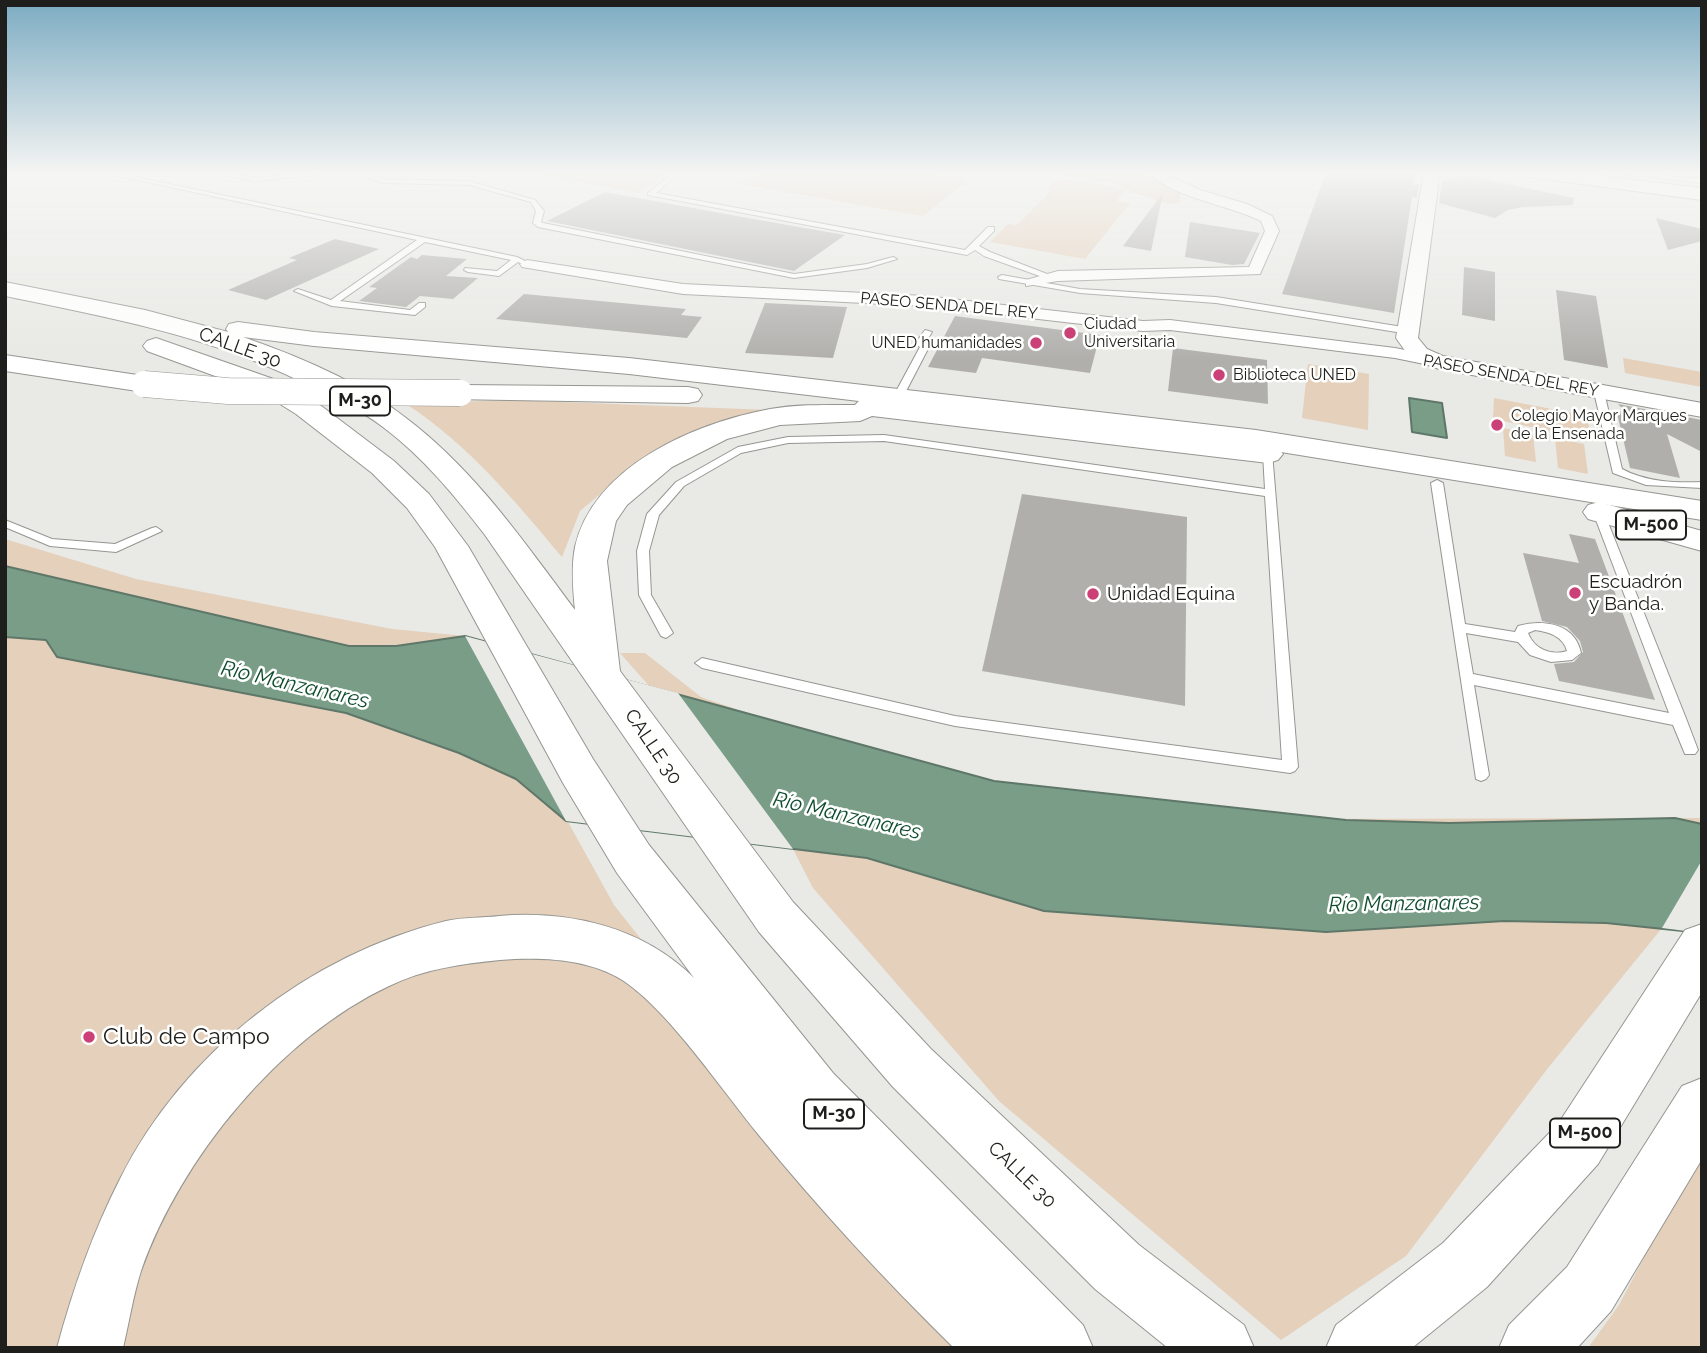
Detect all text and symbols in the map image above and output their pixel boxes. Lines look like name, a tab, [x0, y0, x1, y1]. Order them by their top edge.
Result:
street label: PASEO SENDA DEL REY	[859, 289, 1039, 323]
place label: Ciudad Universitaria	[1084, 314, 1175, 352]
street label: CALLE 30	[196, 323, 284, 373]
marker: Ciudad Universitaria	[1062, 325, 1078, 341]
place label: UNED humanidades	[871, 333, 1022, 353]
marker: UNED humanidades	[1028, 335, 1044, 351]
street label: PASEO SENDA DEL REY	[1422, 351, 1600, 401]
place label: Biblioteca UNED	[1233, 365, 1356, 385]
marker: Biblioteca UNED	[1211, 367, 1227, 383]
road number: M-30	[330, 386, 390, 416]
place label: Colegio Mayor Marques de la Ensenada	[1511, 406, 1687, 444]
marker: Colegio Mayor Marques de la Ensenada	[1489, 417, 1505, 433]
road number: M-500	[1616, 510, 1686, 540]
place label: Escuadrón y Banda.	[1589, 571, 1682, 615]
place label: Unidad Equina	[1107, 583, 1235, 605]
marker: Escuadrón y Banda.	[1567, 585, 1583, 601]
marker: Unidad Equina	[1085, 586, 1101, 602]
water label: Río Manzanares	[219, 656, 371, 714]
street label: CALLE 30	[619, 705, 687, 789]
water label: Río Manzanares	[771, 787, 923, 845]
water label: Río Manzanares	[1328, 890, 1480, 918]
place label: Club de Campo	[103, 1023, 270, 1051]
marker: Club de Campo	[81, 1029, 97, 1045]
road number: M-30	[804, 1100, 864, 1128]
road number: M-500	[1550, 1118, 1620, 1148]
street label: CALLE 30	[983, 1137, 1061, 1213]

